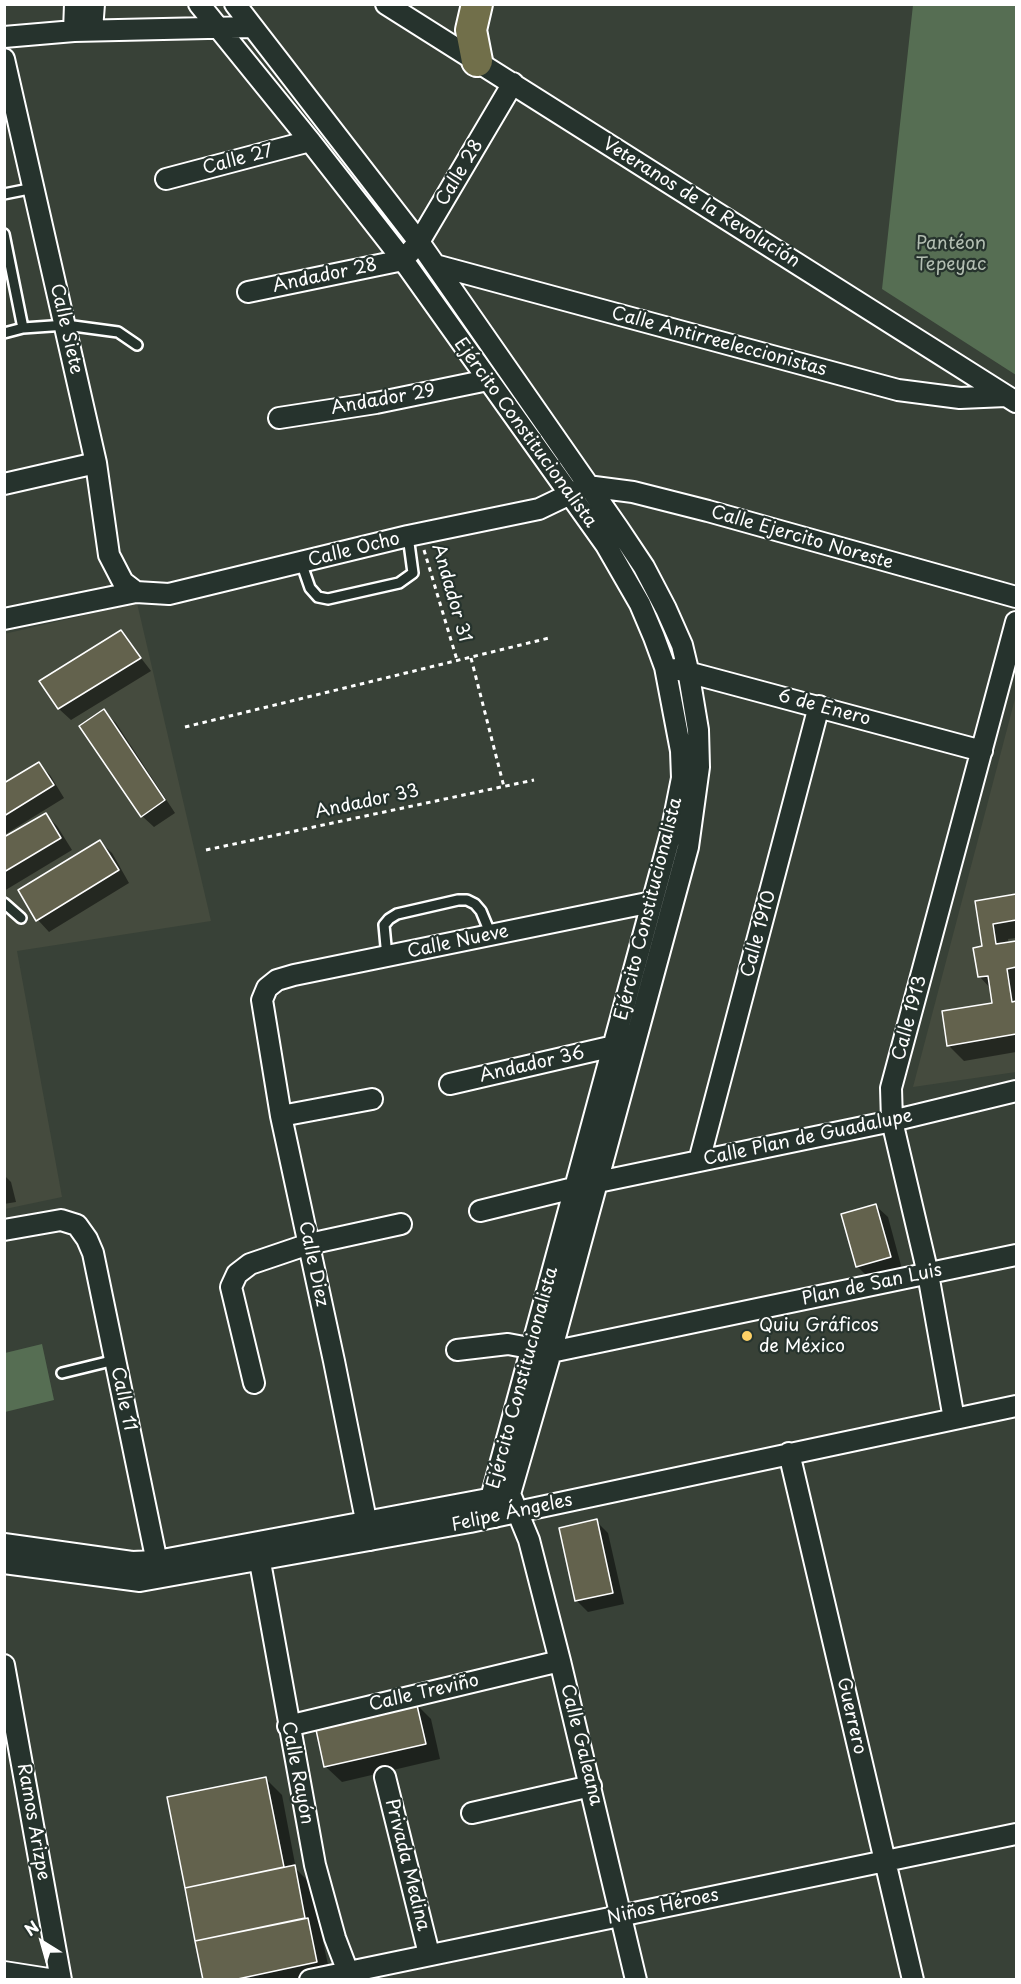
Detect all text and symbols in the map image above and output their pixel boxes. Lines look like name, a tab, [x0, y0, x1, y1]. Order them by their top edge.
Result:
street label: Veteranos de la Revolución	[598, 133, 804, 273]
street label: Calle 28	[432, 136, 488, 210]
street label: Calle 27	[200, 140, 276, 180]
park label: Pantéon Tepeyac	[916, 233, 986, 276]
street label: Andador 28	[271, 254, 379, 298]
street label: Calle Siete	[45, 282, 87, 376]
street label: Calle Antirreeleccionistas	[609, 303, 829, 381]
street label: Ejército Constitucionalista	[449, 334, 601, 532]
street label: Andador 29	[329, 380, 437, 420]
street label: Calle Ejercito Noreste	[708, 502, 896, 574]
street label: Calle Ocho	[306, 528, 402, 572]
street label: Andador 31	[427, 541, 475, 645]
street label: 6 de Enero	[775, 685, 873, 731]
street label: Andador 33	[313, 780, 421, 824]
street label: Ejército Constitucionalista	[611, 795, 687, 1023]
street label: Calle 1910	[737, 888, 781, 980]
street label: Calle Nueve	[405, 921, 511, 963]
street label: Calle 1913	[888, 973, 932, 1063]
street label: Andador 36	[477, 1042, 587, 1088]
street label: Calle Plan de Guadalupe	[701, 1105, 915, 1171]
street label: Calle Diez	[293, 1219, 333, 1309]
street label: Plan de San Luis	[800, 1260, 944, 1310]
street label: Ejército Constitucionalista	[483, 1265, 563, 1491]
place label: Quiu Gráficos de México	[759, 1315, 879, 1358]
marker: Quiu Gráficos de México	[740, 1329, 754, 1343]
street label: Calle 11	[106, 1365, 140, 1433]
street label: Felipe Ángeles	[449, 1490, 575, 1536]
street label: Calle Treviño	[367, 1670, 481, 1716]
street label: Guerrero	[832, 1676, 870, 1756]
street label: Calle Galeana	[555, 1682, 607, 1808]
street label: Calle Rayón	[276, 1720, 318, 1826]
street label: Ramos Arizpe	[12, 1762, 54, 1882]
street label: Privada Medina	[380, 1797, 434, 1933]
street label: Niños Héroes	[605, 1885, 721, 1929]
north arrow	[12, 1912, 72, 1972]
text: N	[19, 1914, 43, 1941]

